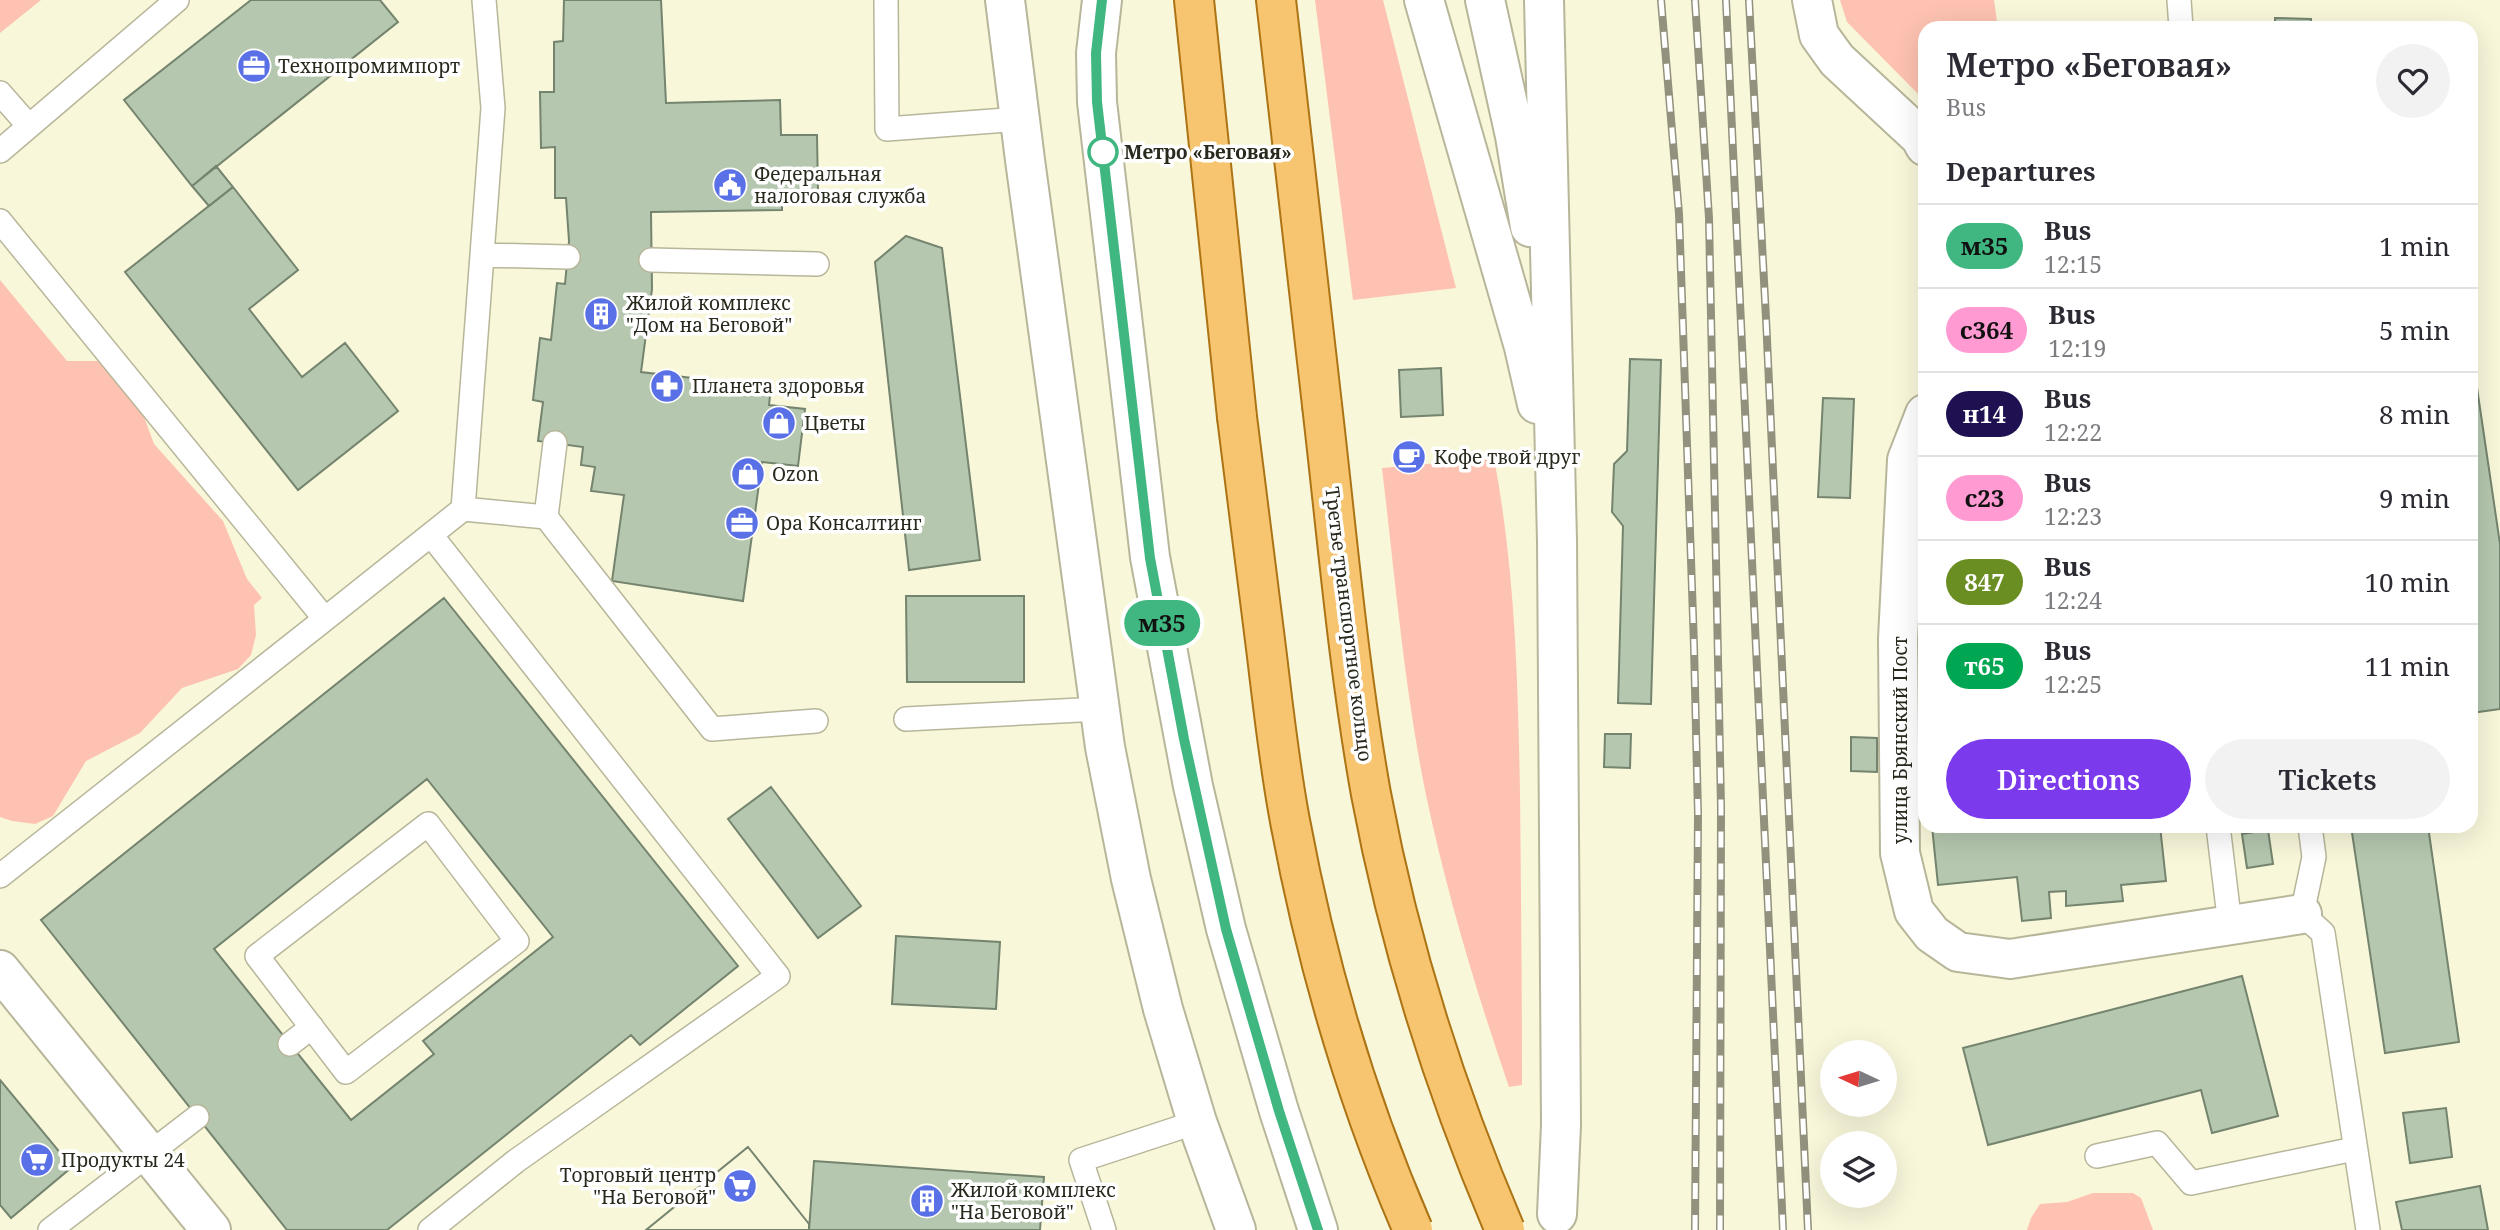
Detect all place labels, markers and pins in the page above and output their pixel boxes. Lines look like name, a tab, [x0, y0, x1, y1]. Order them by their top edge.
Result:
office icon: Технопромимпорт	[235, 47, 273, 85]
place label: Технопромимпорт	[278, 53, 460, 79]
marker: Метро «Беговая»	[1088, 137, 1118, 167]
place label: Метро «Беговая»	[1124, 139, 1292, 165]
place label: Федеральная налоговая служба	[754, 161, 926, 209]
public building icon: Федеральная налоговая служба	[711, 166, 749, 204]
place label: Жилой комплекс "Дом на Беговой"	[625, 290, 792, 338]
building icon: Жилой комплекс "Дом на Беговой"	[582, 295, 620, 333]
pharmacy icon: Планета здоровья	[648, 367, 686, 405]
place label: Планета здоровья	[692, 373, 865, 399]
shop icon: Цветы	[760, 404, 798, 442]
place label: Цветы	[804, 410, 865, 436]
cafe icon: Кофе твой друг	[1390, 438, 1428, 476]
place label: Кофе твой друг	[1434, 444, 1580, 470]
shop icon: Ozon	[729, 455, 767, 493]
place label: Ozon	[772, 461, 819, 487]
office icon: Ора Консалтинг	[723, 504, 761, 542]
place label: Ора Консалтинг	[766, 510, 921, 536]
supermarket icon: Продукты 24	[18, 1141, 56, 1179]
place label: Продукты 24	[61, 1147, 185, 1173]
place label: Торговый центр "На Беговой"	[560, 1162, 716, 1210]
supermarket icon: Торговый центр "На Беговой"	[721, 1167, 759, 1205]
place label: Жилой комплекс "На Беговой"	[950, 1177, 1116, 1225]
building icon: Жилой комплекс "На Беговой"	[908, 1182, 946, 1220]

